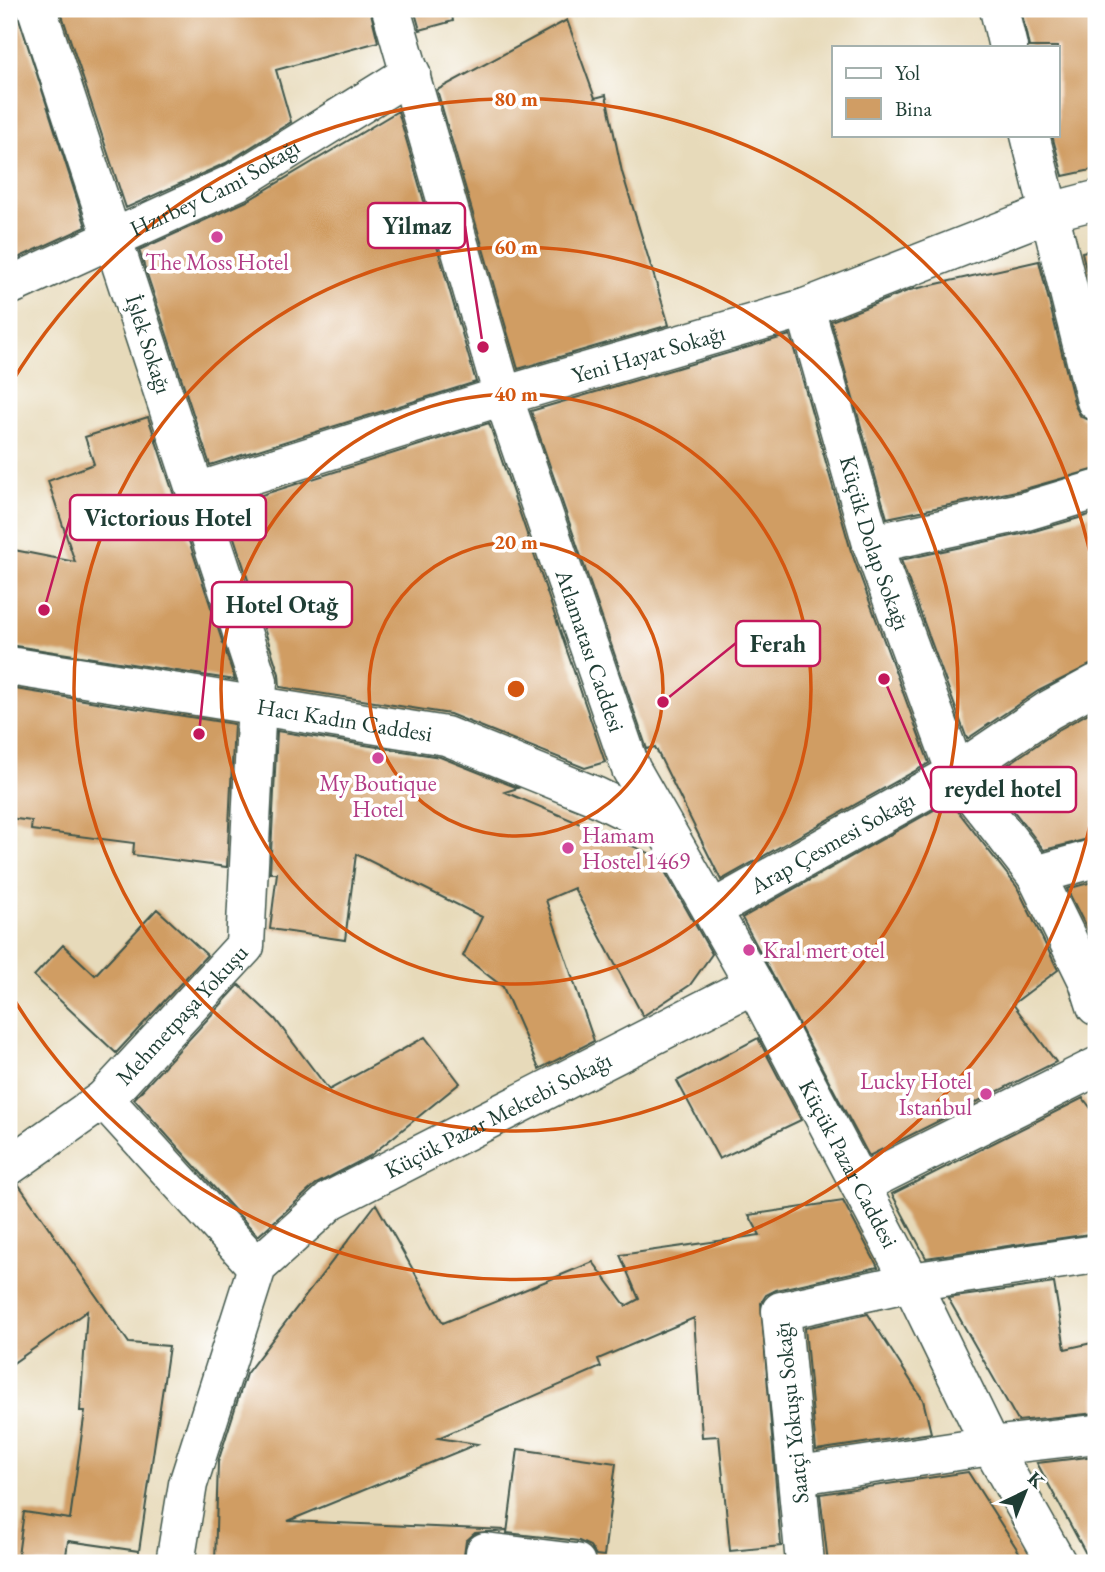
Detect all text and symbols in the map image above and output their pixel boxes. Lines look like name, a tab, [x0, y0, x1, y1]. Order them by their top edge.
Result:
legend	[832, 46, 1060, 136]
text: Yol	[895, 59, 920, 86]
text: 80 m	[494, 85, 538, 112]
text: Bina	[895, 95, 933, 122]
street label: Hzırbey Cami Sokağı	[125, 131, 305, 244]
callout: Yilmaz	[368, 203, 465, 248]
text: Yilmaz	[382, 210, 452, 241]
marker: The Moss Hotel	[209, 229, 225, 245]
text: 60 m	[494, 233, 538, 260]
place label: The Moss Hotel	[145, 247, 289, 277]
street label: İşlek Sokağı	[119, 291, 179, 398]
street label: Yeni Hayat Sokağı	[568, 317, 729, 390]
text: 40 m	[494, 380, 538, 407]
street label: Küçük Dolap Sokağı	[833, 452, 917, 635]
callout: Victorious Hotel	[70, 495, 266, 540]
text: Victorious Hotel	[84, 502, 252, 533]
text: 20 m	[494, 528, 538, 555]
street label: Atlamatası Caddesi	[548, 564, 632, 736]
callout: Hotel Otağ	[212, 582, 352, 627]
text: Hotel Otağ	[226, 589, 339, 621]
callout: Ferah	[736, 621, 820, 666]
text: Ferah	[750, 628, 807, 659]
centre of rings	[504, 677, 528, 701]
street label: Hacı Kadın Caddesi	[255, 691, 435, 749]
marker: My Boutique Hotel	[370, 750, 386, 766]
callout: reydel hotel	[931, 767, 1076, 812]
place label: My Boutique Hotel	[319, 768, 437, 824]
text: reydel hotel	[944, 773, 1062, 805]
street label: Arap Çesmesi Sokağı	[744, 784, 920, 901]
place label: Hamam Hostel 1469	[582, 820, 690, 876]
marker: Hamam Hostel 1469	[560, 840, 576, 856]
place label: Kral mert otel	[763, 935, 886, 965]
street label: Mehmetpaşa Yokuşu	[109, 938, 254, 1092]
marker: Kral mert otel	[741, 942, 757, 958]
street label: Küçük Pazar Mektebi Sokağı	[379, 1044, 617, 1185]
place label: Lucky Hotel Istanbul	[860, 1066, 972, 1122]
street label: Küçük Pazar Caddesi	[792, 1074, 905, 1253]
marker: Lucky Hotel Istanbul	[978, 1086, 994, 1102]
street label: Saatçi Yokuşu Sokağı	[767, 1320, 815, 1505]
north arrow	[990, 1456, 1060, 1526]
text: K	[1022, 1466, 1050, 1494]

